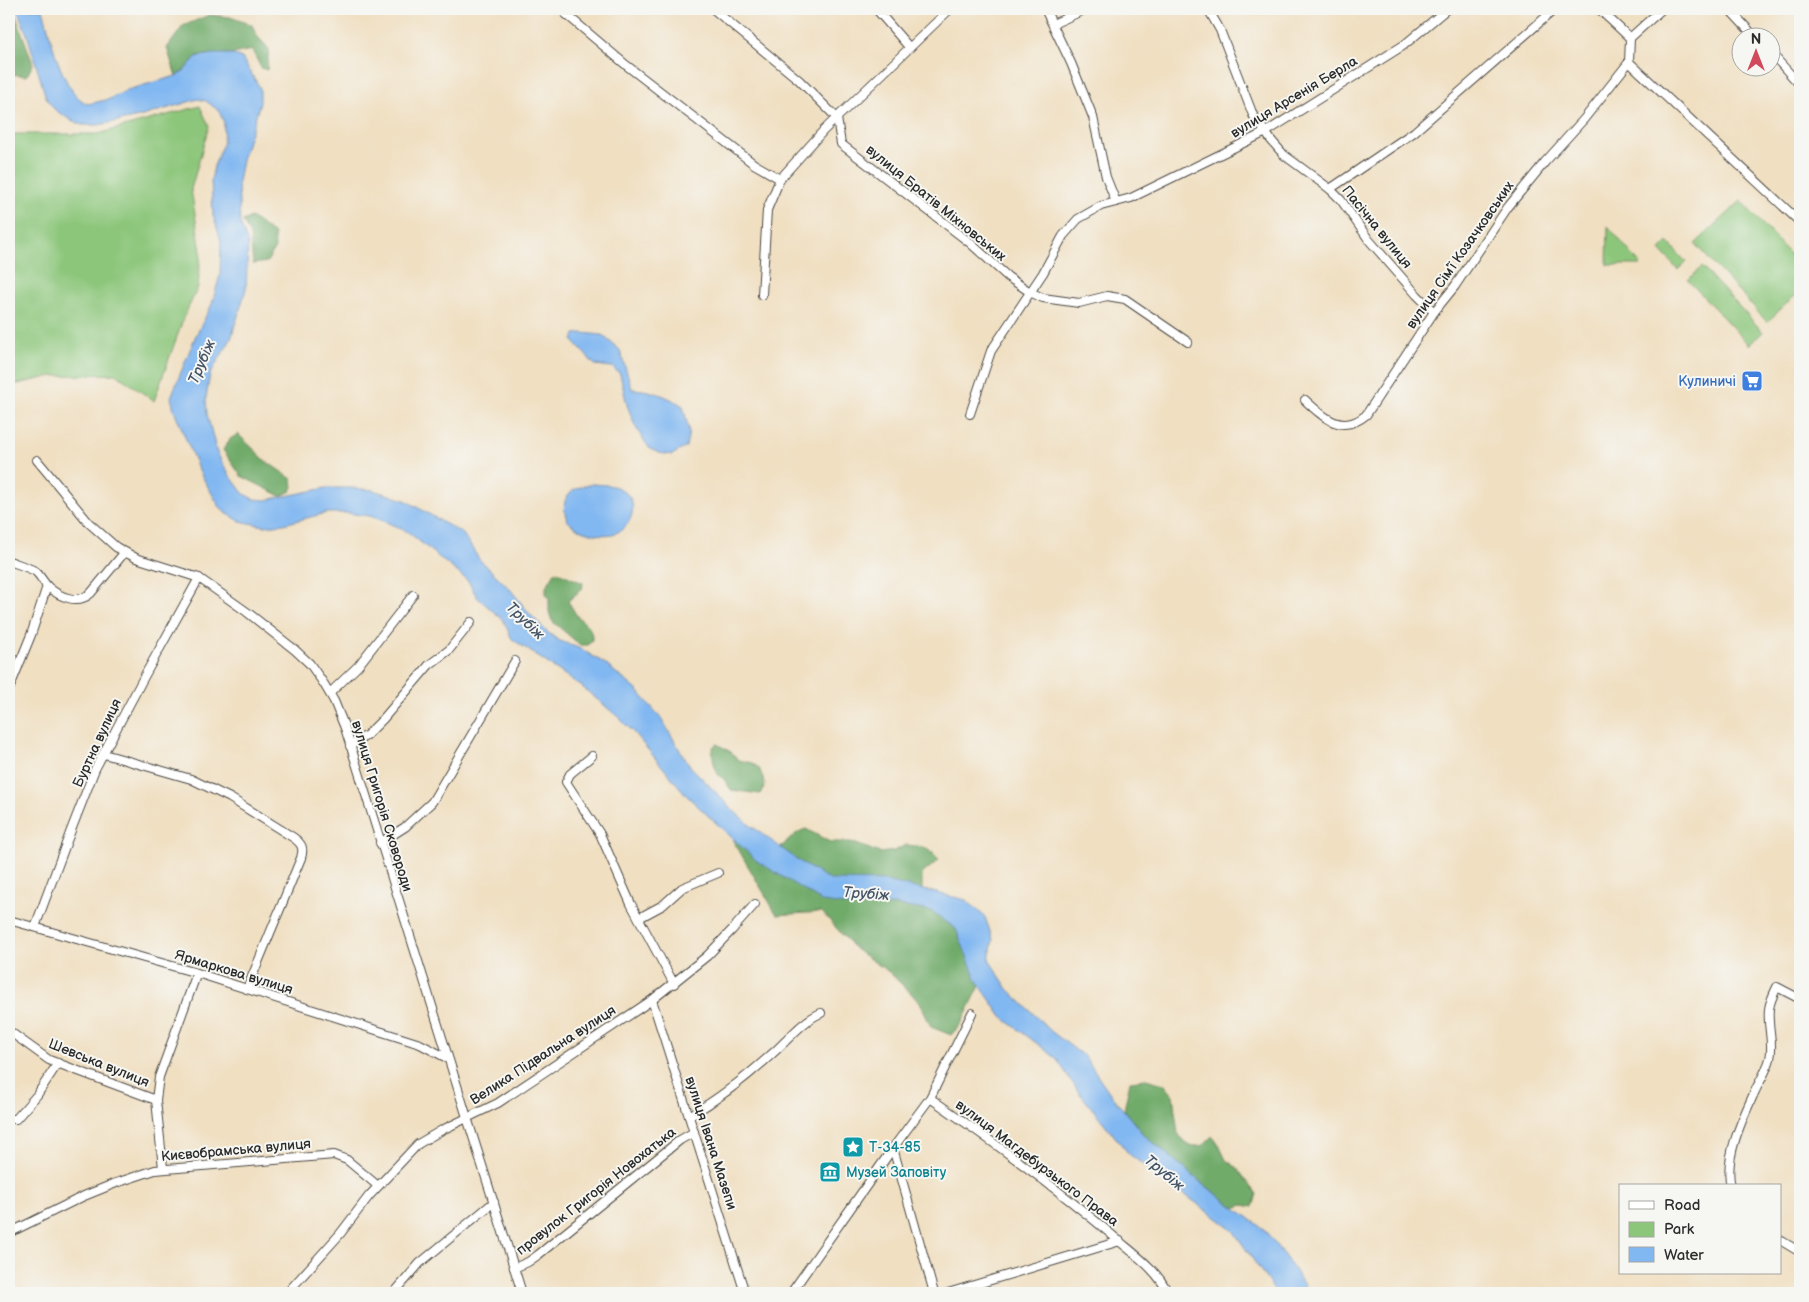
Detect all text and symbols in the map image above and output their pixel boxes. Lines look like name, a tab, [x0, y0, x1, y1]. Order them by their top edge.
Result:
north arrow	[1732, 28, 1782, 78]
text: N	[1751, 31, 1761, 48]
street label: вулиця Арсенія Берла	[1228, 52, 1361, 142]
street label: вулиця Братів Міхновських	[862, 141, 1010, 265]
street label: вулиця Сімʼї Козачковських	[1403, 177, 1518, 332]
street label: Пасічна вулиця	[1338, 182, 1416, 272]
water label: Трубіж	[184, 336, 220, 387]
supermarket icon: Кулиничі	[1740, 369, 1764, 393]
place label: Кулиничі	[1678, 373, 1736, 390]
water label: Трубіж	[502, 598, 549, 644]
street label: Буртна вулиця	[69, 696, 125, 790]
street label: вулиця Григорія Сковороди	[348, 718, 416, 894]
water label: Трубіж	[842, 883, 890, 905]
street label: Ярмаркова вулиця	[173, 946, 295, 998]
street label: Велика Підвальна вулиця	[467, 1001, 619, 1108]
street label: Шевська вулиця	[46, 1035, 152, 1091]
street label: вулиця Івана Мазепи	[681, 1074, 741, 1212]
street label: вулиця Магдебурзького Права	[952, 1096, 1122, 1230]
street label: провулок Григорія Новохатька	[513, 1123, 680, 1259]
street label: Києвобрамська вулиця	[160, 1135, 312, 1165]
place icon: Т-34-85	[841, 1135, 865, 1159]
place label: Т-34-85	[869, 1139, 921, 1156]
water label: Трубіж	[1140, 1151, 1188, 1196]
museum icon: Музей Заповіту	[818, 1160, 842, 1184]
place label: Музей Заповіту	[846, 1164, 947, 1181]
legend	[1619, 1184, 1782, 1274]
text: Road	[1664, 1196, 1700, 1215]
text: Park	[1664, 1220, 1695, 1239]
text: Water	[1664, 1246, 1704, 1265]

